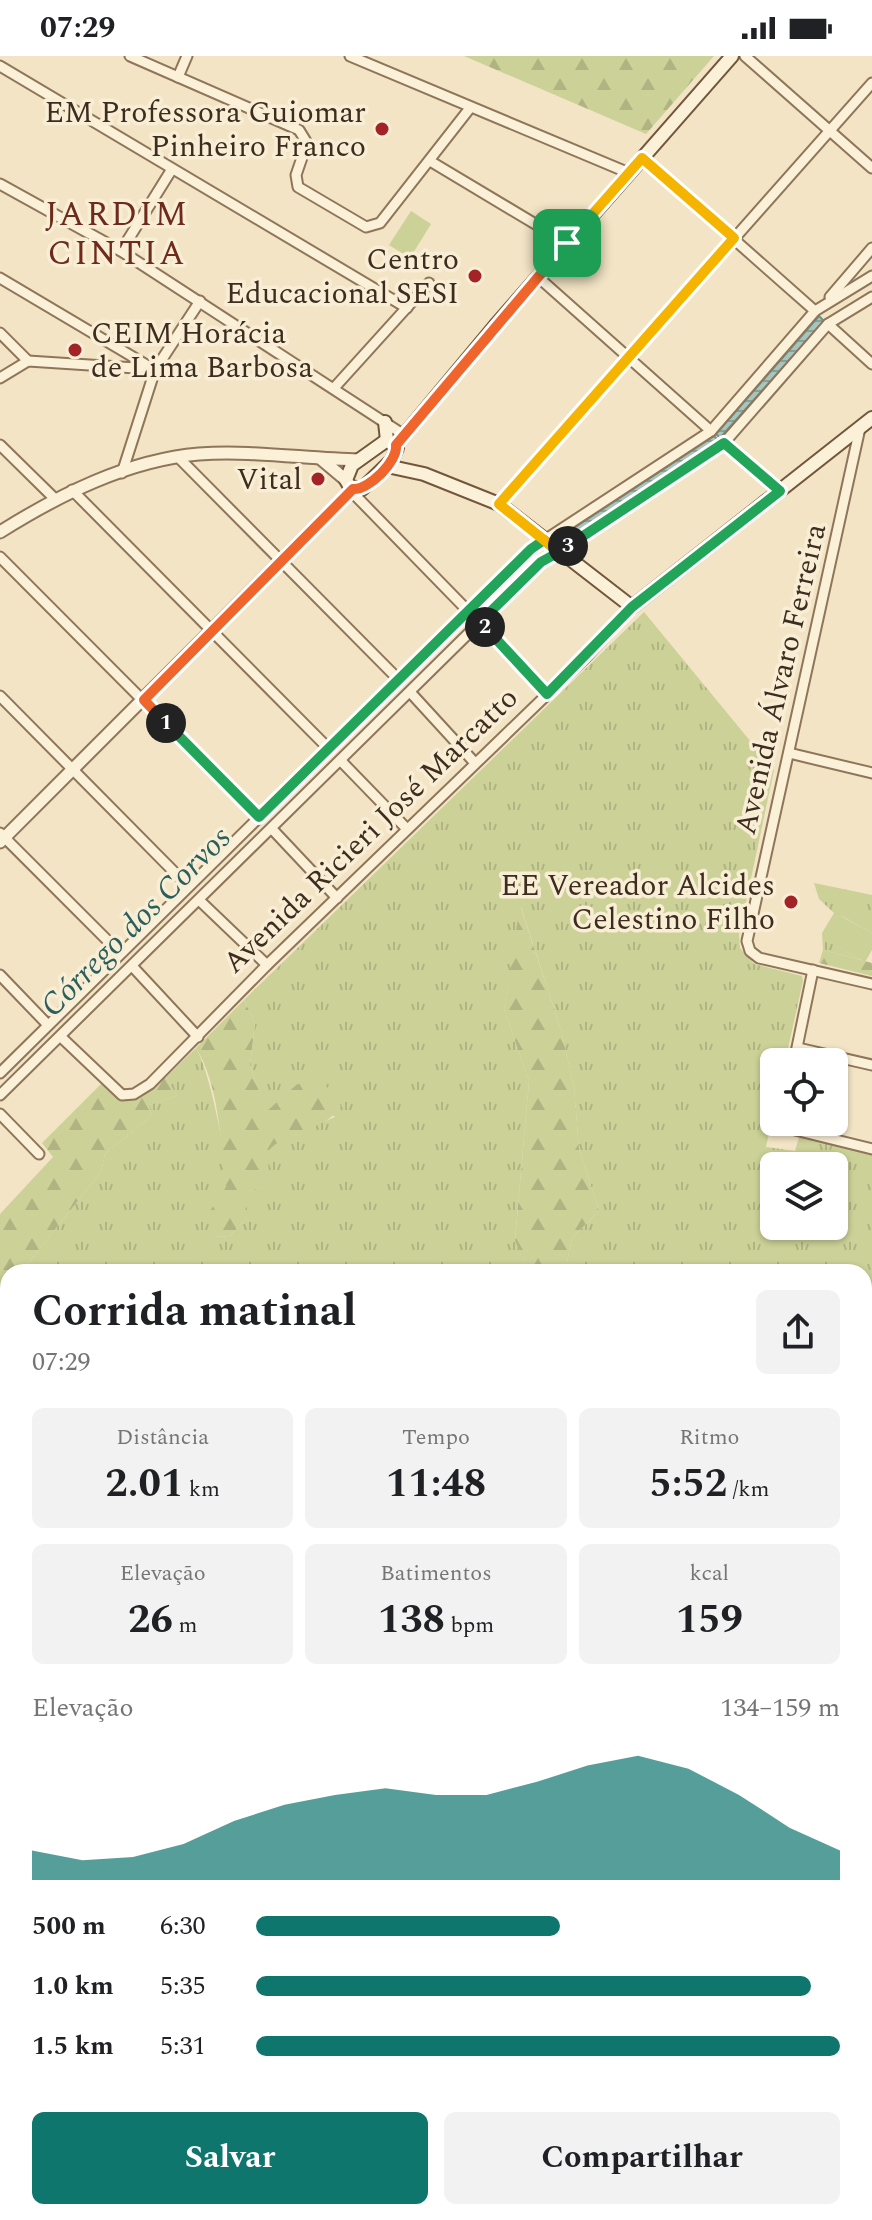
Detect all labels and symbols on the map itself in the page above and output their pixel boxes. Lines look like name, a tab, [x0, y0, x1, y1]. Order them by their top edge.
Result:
place label: EM Professora Guiomar Pinheiro Franco	[45, 90, 366, 170]
marker: EM Professora Guiomar Pinheiro Franco	[373, 120, 391, 138]
district label: JARDIM CINTIA	[45, 189, 189, 280]
pin	[533, 209, 601, 277]
place label: Centro Educacional SESI	[226, 237, 459, 317]
marker: Centro Educacional SESI	[466, 267, 484, 285]
place label: CEIM Horácia de Lima Barbosa	[91, 311, 313, 391]
marker: CEIM Horácia de Lima Barbosa	[66, 341, 84, 359]
place label: Vital	[236, 457, 302, 503]
marker: Vital	[309, 470, 327, 488]
street label: Avenida Álvaro Ferreira	[723, 519, 839, 839]
pin: 3	[548, 526, 588, 566]
pin: 2	[465, 607, 505, 647]
street label: Avenida Ricieri José Marcatto	[212, 677, 529, 985]
pin: 1	[146, 703, 186, 743]
water label: Córrego dos Corvos	[29, 815, 243, 1029]
place label: EE Vereador Alcides Celestino Filho	[501, 863, 775, 943]
marker: EE Vereador Alcides Celestino Filho	[782, 893, 800, 911]

